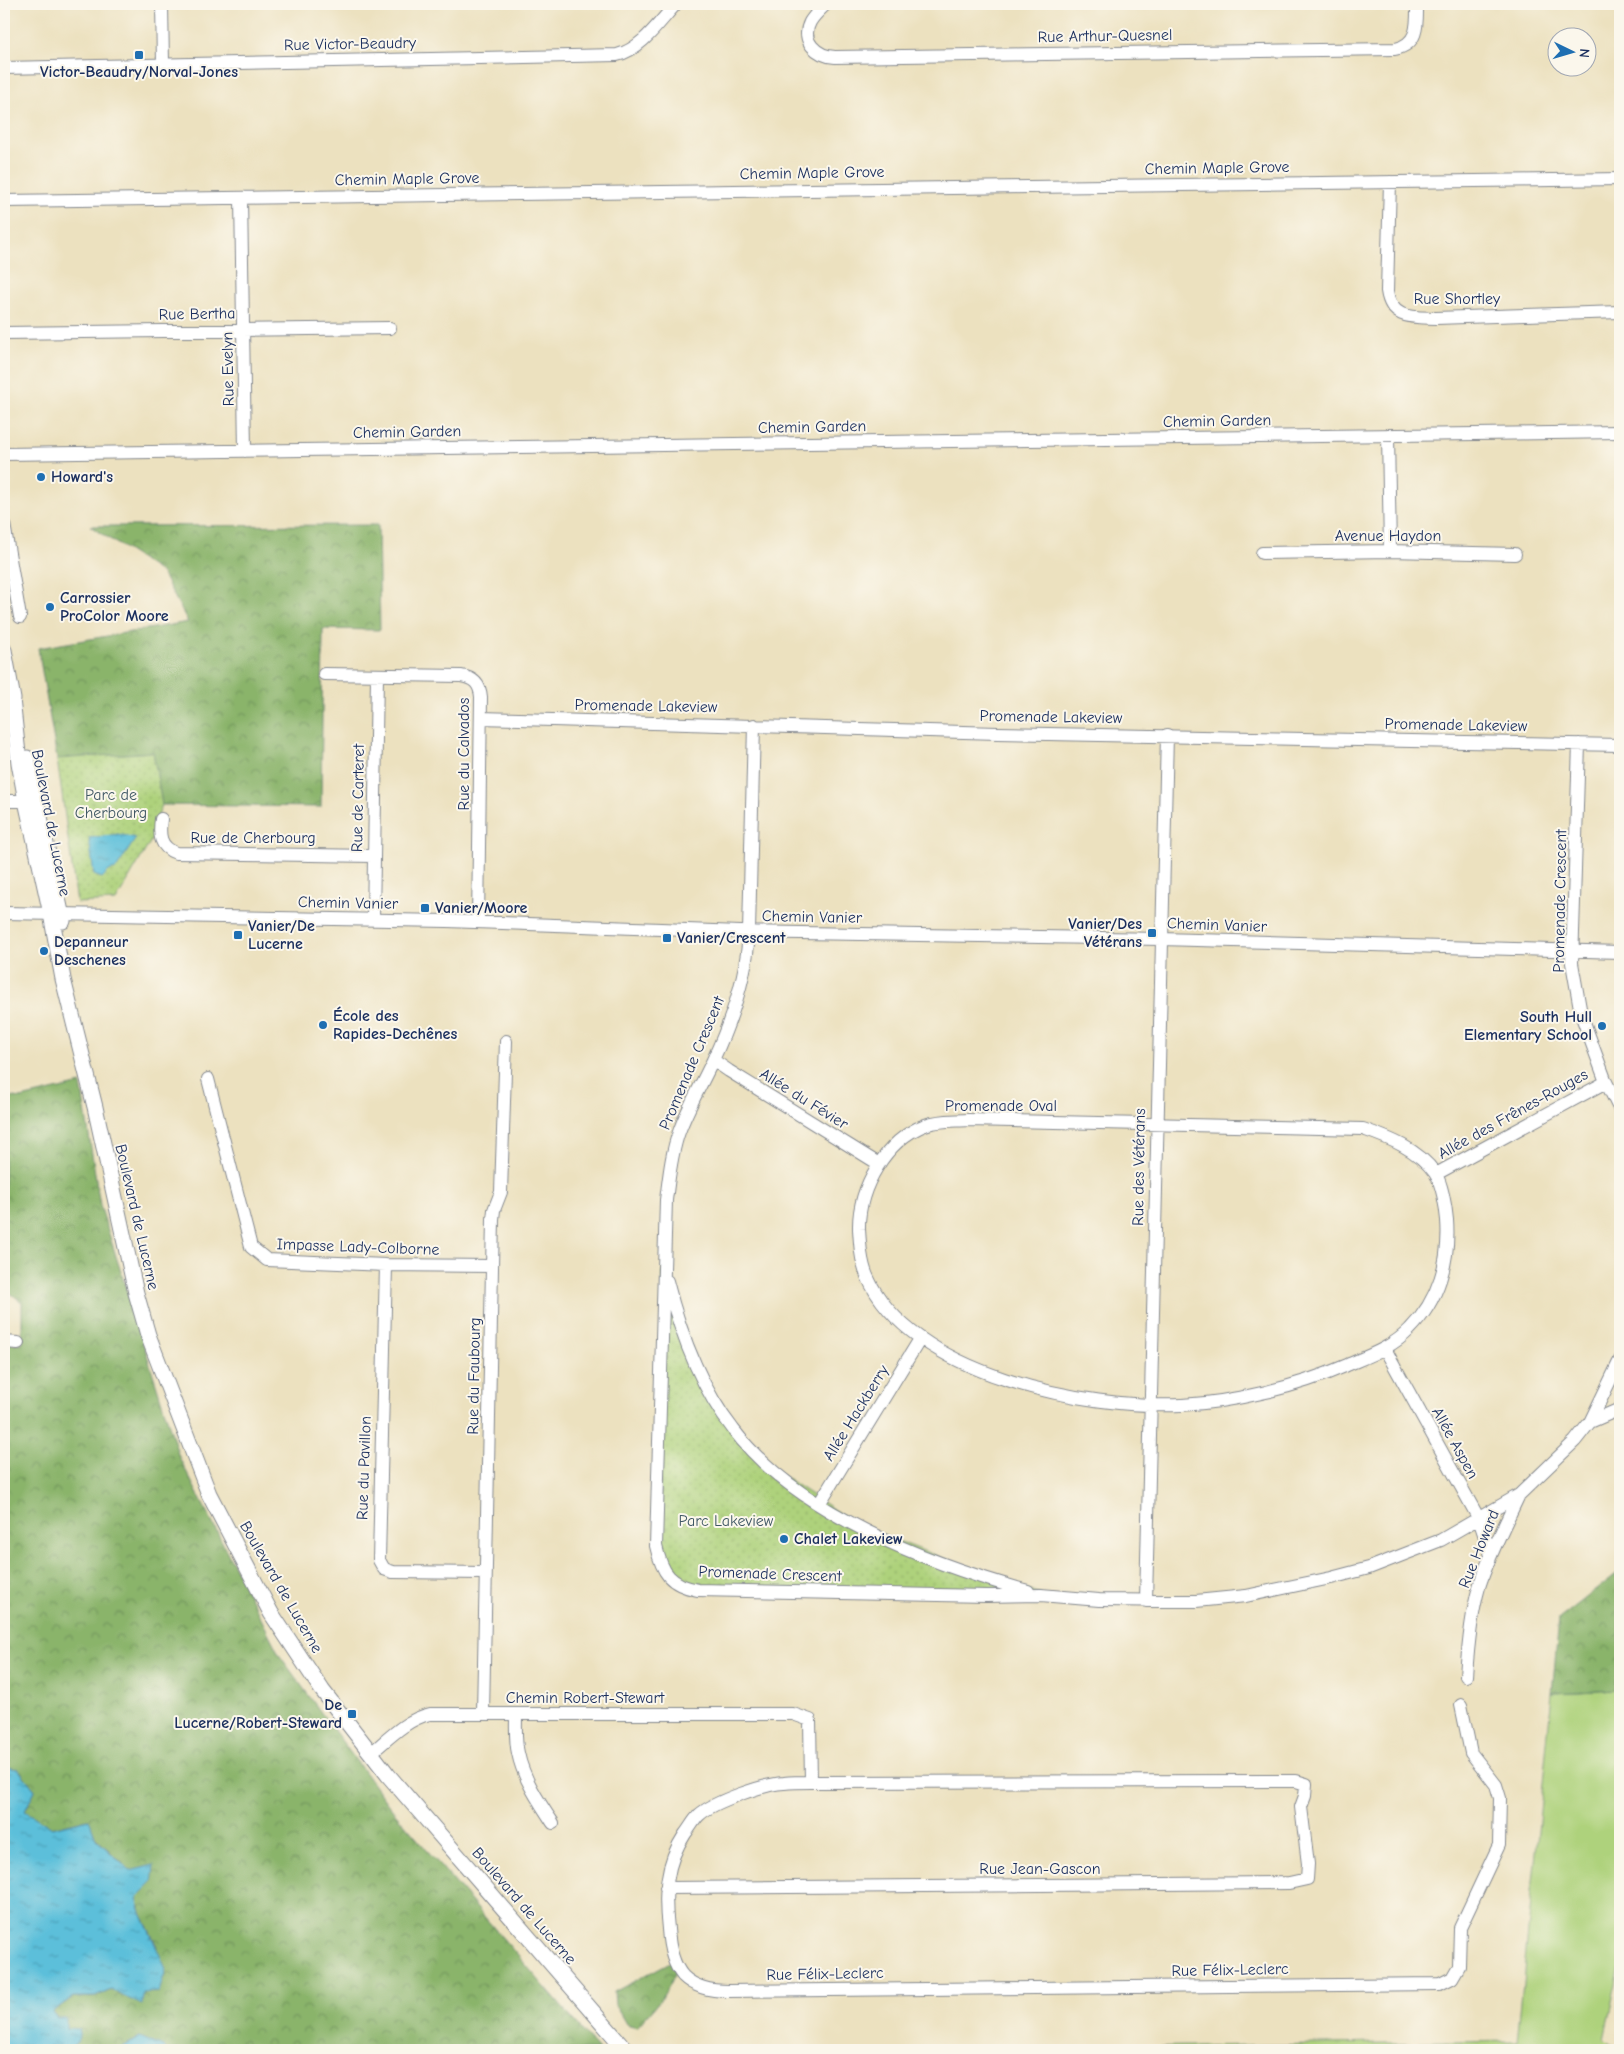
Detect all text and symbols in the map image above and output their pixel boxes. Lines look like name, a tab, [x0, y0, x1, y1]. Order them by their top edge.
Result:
street label: Rue Arthur-Quesnel	[1037, 26, 1173, 46]
north arrow	[1546, 28, 1596, 78]
street label: Rue Victor-Beaudry	[284, 34, 417, 54]
text: N	[1576, 48, 1593, 58]
marker: Victor-Beaudry/Norval-Jones	[133, 49, 145, 61]
place label: Victor-Beaudry/Norval-Jones	[40, 63, 238, 81]
street label: Chemin Maple Grove	[1144, 158, 1290, 178]
street label: Chemin Maple Grove	[739, 163, 885, 183]
street label: Chemin Maple Grove	[334, 169, 480, 189]
street label: Rue Shortley	[1414, 290, 1501, 308]
street label: Rue Bertha	[158, 304, 236, 324]
street label: Rue Evelyn	[218, 332, 238, 406]
street label: Chemin Garden	[1163, 411, 1271, 431]
street label: Chemin Garden	[758, 417, 866, 437]
street label: Chemin Garden	[353, 422, 461, 442]
place label: Howard's	[51, 468, 113, 486]
marker: Howard's	[35, 471, 47, 483]
street label: Avenue Haydon	[1335, 527, 1441, 545]
place label: Carrossier ProColor Moore	[60, 589, 169, 625]
marker: Carrossier ProColor Moore	[44, 601, 56, 613]
street label: Promenade Lakeview	[574, 696, 718, 716]
street label: Rue du Calvados	[455, 697, 473, 810]
street label: Promenade Lakeview	[979, 707, 1123, 727]
street label: Promenade Lakeview	[1384, 715, 1528, 735]
street label: Rue de Carteret	[348, 743, 368, 852]
street label: Boulevard de Lucerne	[28, 748, 74, 898]
park label: Parc de Cherbourg	[75, 786, 147, 822]
street label: Rue de Cherbourg	[190, 829, 316, 847]
street label: Promenade Crescent	[1550, 829, 1570, 973]
street label: Chemin Vanier	[298, 893, 399, 913]
place label: Vanier/Moore	[435, 899, 527, 917]
marker: Vanier/Moore	[419, 902, 431, 914]
street label: Chemin Vanier	[762, 907, 863, 927]
street label: Chemin Vanier	[1167, 914, 1268, 936]
place label: Vanier/Des Vétérans	[1068, 915, 1142, 951]
place label: Vanier/De Lucerne	[248, 917, 315, 953]
marker: Vanier/Des Vétérans	[1146, 927, 1158, 939]
marker: Vanier/De Lucerne	[232, 929, 244, 941]
place label: Vanier/Crescent	[677, 929, 786, 947]
marker: Vanier/Crescent	[661, 932, 673, 944]
place label: Depanneur Deschenes	[54, 933, 129, 969]
marker: Depanneur Deschenes	[38, 945, 50, 957]
street label: Promenade Crescent	[656, 993, 728, 1132]
place label: École des Rapides-Dechênes	[333, 1006, 457, 1043]
place label: South Hull Elementary School	[1464, 1008, 1592, 1044]
marker: École des Rapides-Dechênes	[317, 1019, 329, 1031]
marker: South Hull Elementary School	[1596, 1020, 1608, 1032]
street label: Allée du Févier	[757, 1065, 852, 1134]
street label: Allée des Frênes-Rouges	[1435, 1065, 1591, 1163]
street label: Promenade Oval	[945, 1097, 1057, 1115]
street label: Rue des Vétérans	[1129, 1108, 1149, 1226]
street label: Boulevard de Lucerne	[111, 1142, 163, 1292]
street label: Impasse Lady-Colborne	[276, 1235, 440, 1259]
street label: Rue du Faubourg	[464, 1317, 484, 1435]
street label: Allée Hackberry	[819, 1361, 893, 1464]
street label: Allée Aspen	[1428, 1404, 1482, 1482]
street label: Rue du Pavillon	[353, 1416, 375, 1520]
street label: Rue Howard	[1455, 1507, 1503, 1591]
park label: Parc Lakeview	[679, 1512, 774, 1530]
street label: Boulevard de Lucerne	[236, 1518, 326, 1656]
place label: Chalet Lakeview	[794, 1530, 903, 1548]
marker: Chalet Lakeview	[778, 1533, 790, 1545]
street label: Promenade Crescent	[698, 1563, 842, 1586]
street label: Chemin Robert-Stewart	[506, 1689, 665, 1707]
place label: De Lucerne/Robert-Steward	[174, 1696, 342, 1732]
marker: De Lucerne/Robert-Steward	[346, 1708, 358, 1720]
street label: Boulevard de Lucerne	[468, 1844, 580, 1968]
street label: Rue Jean-Gascon	[979, 1860, 1101, 1878]
street label: Rue Félix-Leclerc	[1171, 1960, 1289, 1980]
street label: Rue Félix-Leclerc	[766, 1964, 884, 1984]

